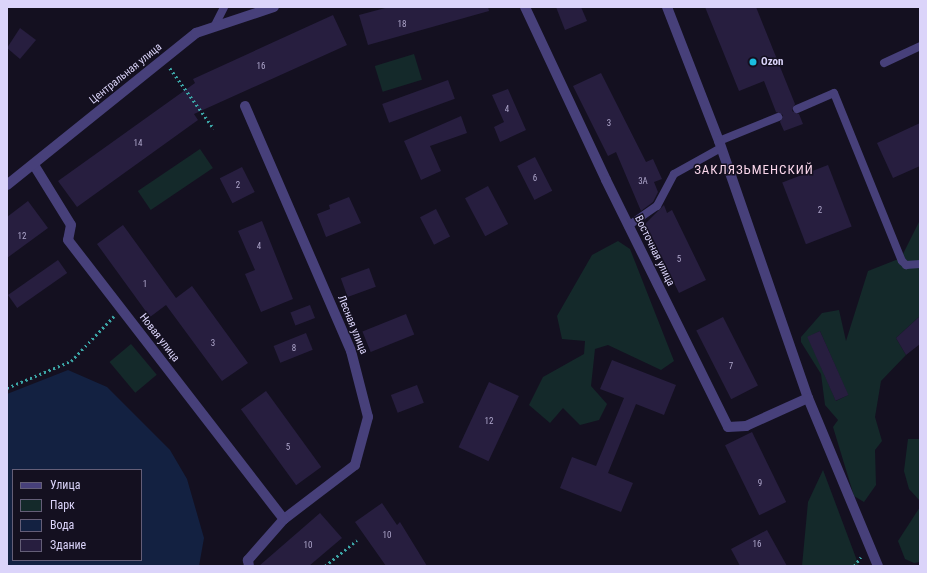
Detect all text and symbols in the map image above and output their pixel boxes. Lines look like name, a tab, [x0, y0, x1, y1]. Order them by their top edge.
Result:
house number: 18	[398, 19, 406, 29]
street label: Центральная улица	[87, 41, 165, 107]
place label: Ozon	[761, 55, 783, 69]
marker: Ozon	[748, 57, 758, 67]
house number: 16	[257, 61, 265, 71]
house number: 4	[505, 104, 509, 114]
house number: 3	[607, 118, 611, 128]
house number: 14	[134, 138, 142, 148]
district label: ЗАКЛЯЗЬМЕНСКИЙ	[694, 162, 814, 178]
house number: 6	[533, 173, 537, 183]
house number: 3А	[638, 176, 648, 186]
house number: 2	[236, 180, 240, 190]
house number: 2	[818, 205, 822, 215]
street label: Восточная улица	[631, 213, 677, 289]
house number: 12	[18, 231, 26, 241]
house number: 4	[257, 241, 261, 251]
house number: 5	[677, 254, 681, 264]
house number: 1	[143, 279, 147, 289]
street label: Лесная улица	[334, 294, 370, 356]
street label: Новая улица	[136, 311, 182, 365]
house number: 3	[211, 338, 215, 348]
house number: 8	[292, 343, 296, 353]
house number: 7	[729, 361, 733, 371]
house number: 12	[485, 416, 493, 426]
house number: 5	[286, 442, 290, 452]
legend	[12, 469, 142, 561]
text: Улица	[50, 478, 80, 492]
house number: 9	[758, 478, 762, 488]
text: Парк	[50, 498, 75, 512]
text: Вода	[50, 518, 74, 532]
house number: 10	[383, 530, 391, 540]
text: Здание	[50, 538, 86, 552]
house number: 16	[753, 539, 761, 549]
house number: 10	[304, 540, 312, 550]

